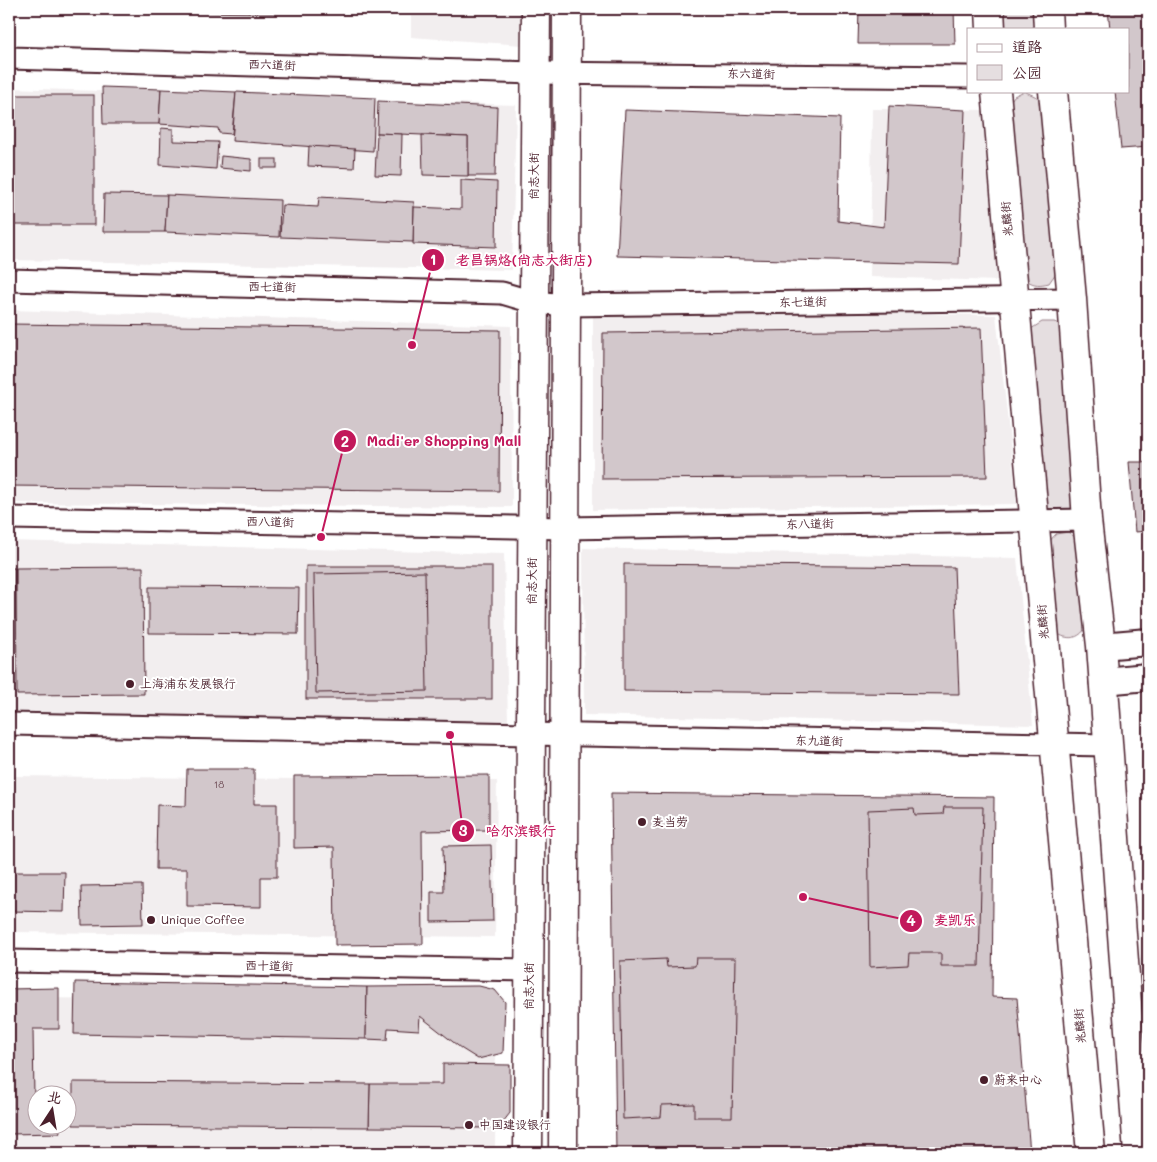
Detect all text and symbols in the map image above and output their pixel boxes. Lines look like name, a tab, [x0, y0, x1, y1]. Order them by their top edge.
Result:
legend	[967, 28, 1130, 92]
text: 道路	[1012, 36, 1042, 56]
street label: 西六道街	[248, 55, 296, 73]
text: 公园	[1012, 62, 1042, 82]
street label: 东六道街	[727, 65, 775, 81]
street label: 尚志大街	[525, 152, 541, 200]
street label: 兆麟街	[996, 200, 1016, 238]
callout: 老昌锅烙(尚志大街店)	[421, 245, 602, 274]
text: 1	[430, 249, 436, 269]
text: 老昌锅烙(尚志大街店)	[456, 250, 592, 269]
street label: 西七道街	[248, 278, 296, 294]
street label: 东七道街	[779, 293, 827, 309]
callout: Madi'er Shopping Mall	[332, 427, 532, 456]
text: 2	[341, 431, 349, 451]
text: Madi'er Shopping Mall	[367, 431, 521, 450]
street label: 西八道街	[246, 513, 294, 529]
street label: 东八道街	[786, 515, 834, 531]
street label: 尚志大街	[523, 557, 539, 605]
street label: 兆麟街	[1032, 603, 1052, 641]
place label: 上海浦东发展银行	[140, 675, 236, 691]
marker: 上海浦东发展银行	[124, 678, 136, 690]
street label: 东九道街	[795, 732, 843, 748]
house number: 18	[214, 777, 224, 791]
place label: 麦当劳	[652, 813, 688, 829]
marker: 麦当劳	[636, 816, 648, 828]
callout: 哈尔滨银行	[451, 817, 566, 846]
text: 3	[458, 820, 468, 840]
text: 哈尔滨银行	[486, 821, 556, 840]
callout: 麦凯乐	[899, 906, 986, 935]
text: 4	[906, 910, 916, 930]
text: 麦凯乐	[934, 910, 976, 929]
place label: Unique Coffee	[161, 911, 245, 927]
marker: Unique Coffee	[145, 914, 157, 926]
street label: 西十道街	[245, 957, 293, 973]
street label: 尚志大街	[520, 962, 536, 1010]
street label: 兆麟街	[1069, 1007, 1089, 1045]
place label: 蔚来中心	[994, 1071, 1042, 1087]
marker: 蔚来中心	[978, 1074, 990, 1086]
north arrow	[28, 1084, 78, 1134]
text: 北	[46, 1086, 64, 1108]
place label: 中国建设银行	[479, 1116, 551, 1132]
marker: 中国建设银行	[463, 1119, 475, 1131]

